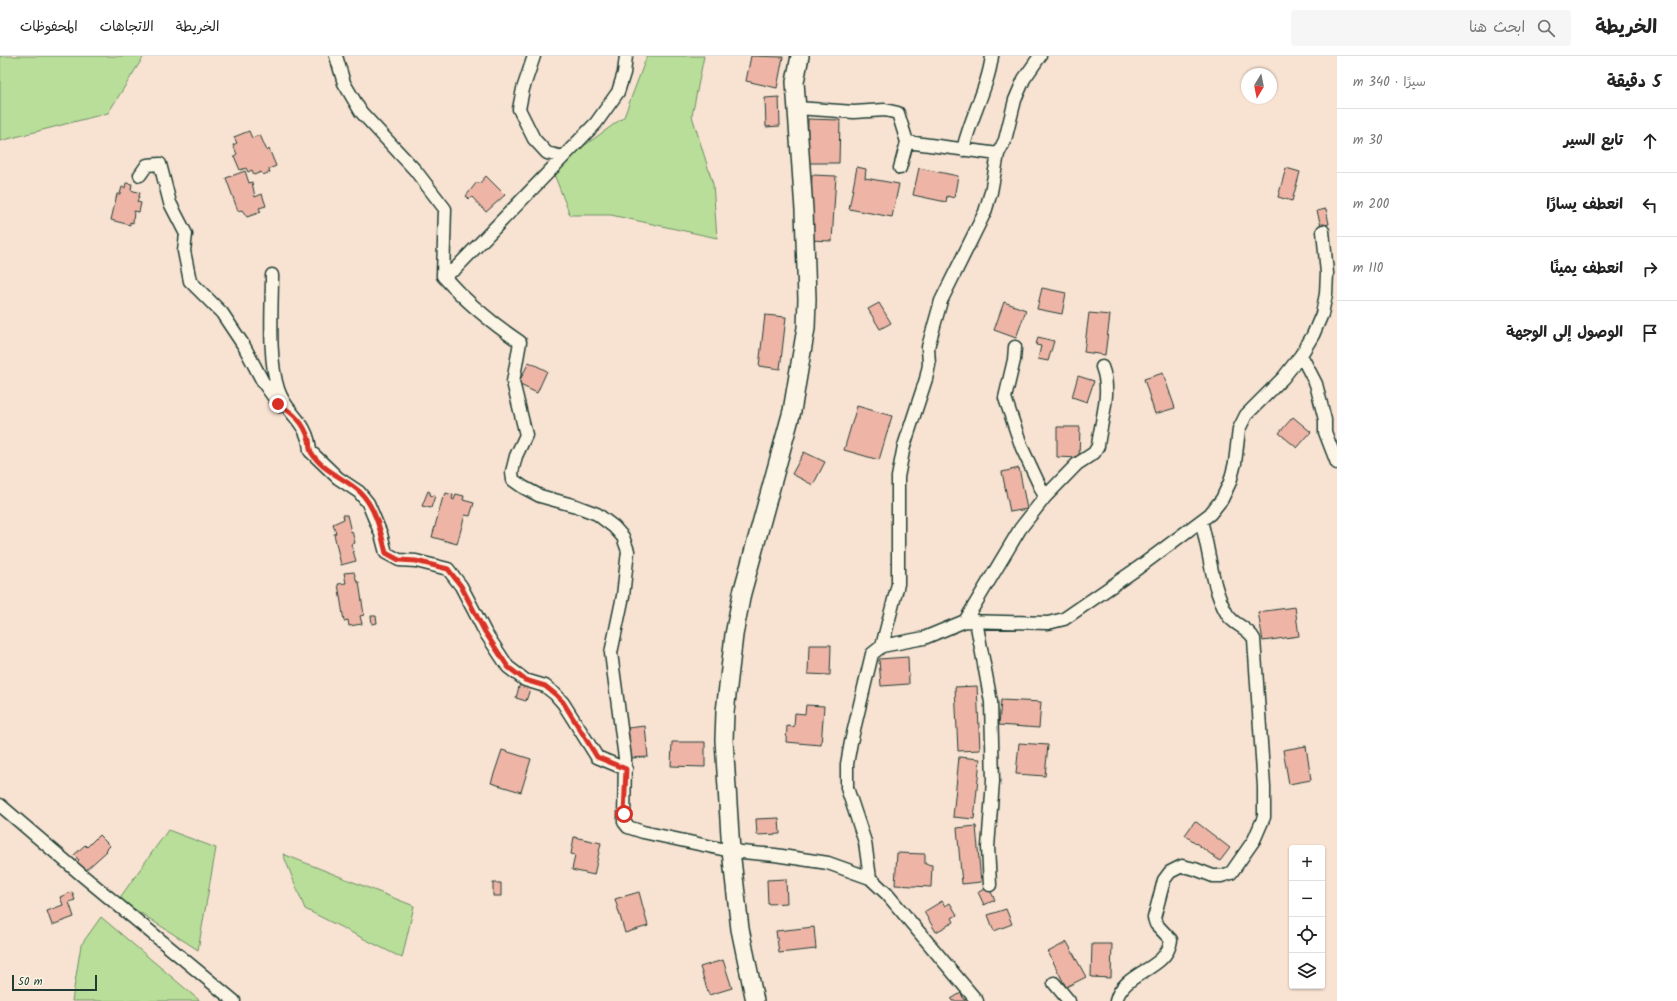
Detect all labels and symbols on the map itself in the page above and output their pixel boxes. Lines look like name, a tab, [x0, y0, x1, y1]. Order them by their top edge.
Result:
north arrow	[1241, 68, 1277, 104]
route end	[269, 395, 287, 413]
route start	[615, 805, 633, 823]
scale bar	[12, 973, 97, 992]

